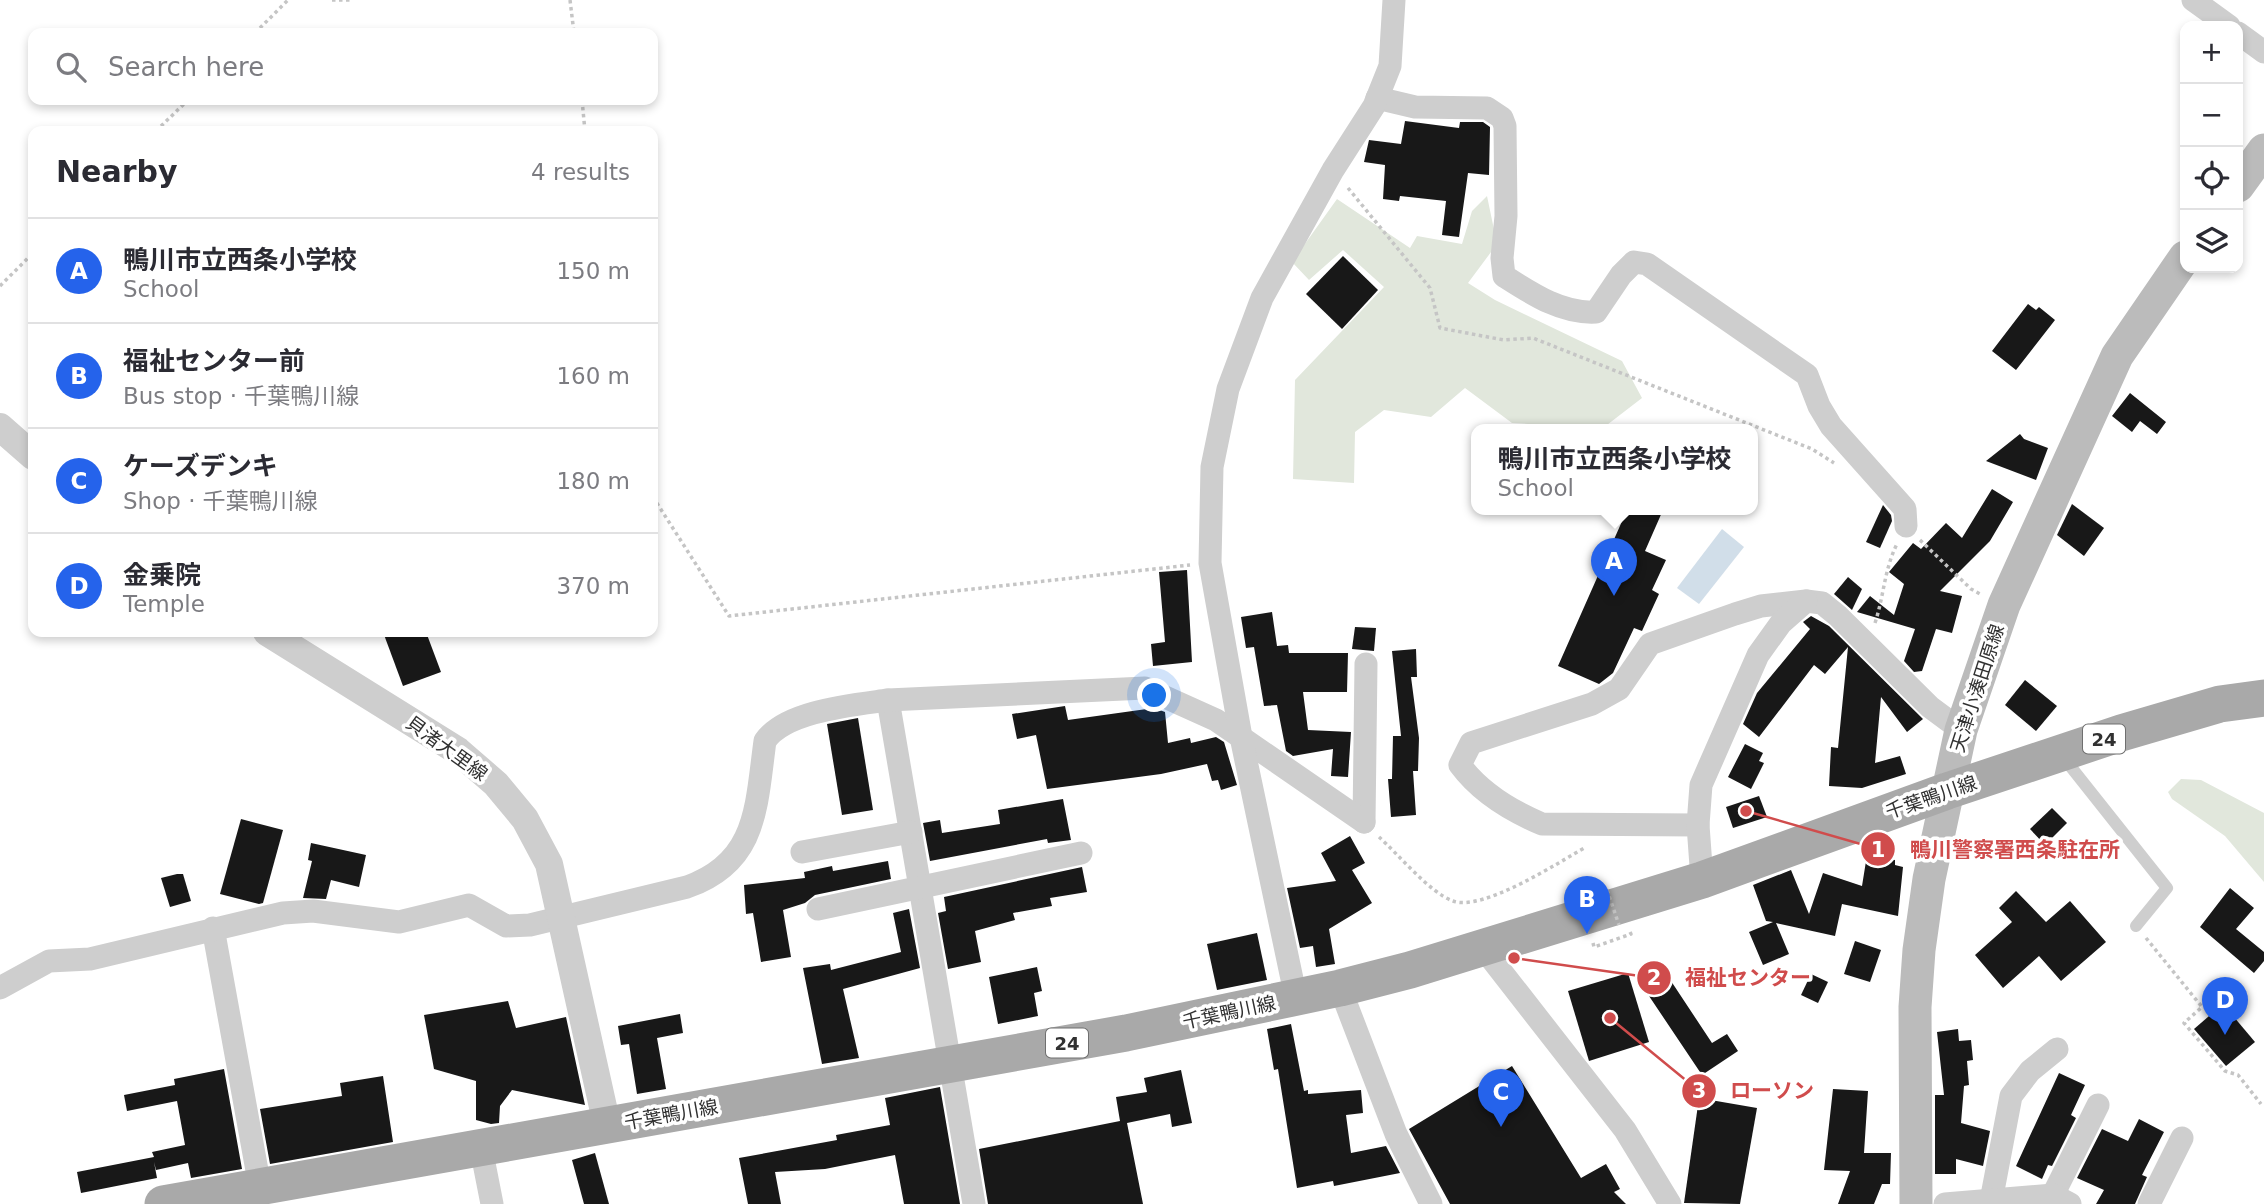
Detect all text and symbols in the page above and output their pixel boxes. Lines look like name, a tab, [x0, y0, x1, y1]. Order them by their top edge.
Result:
map controls	[2180, 21, 2243, 273]
button: +	[2180, 21, 2243, 84]
search box	[28, 28, 658, 105]
icon: search	[52, 48, 90, 86]
text: Search here	[108, 52, 264, 82]
button: −	[2180, 84, 2243, 147]
button: locate	[2180, 147, 2243, 210]
text: Nearby	[56, 154, 178, 189]
text: 4 results	[531, 159, 630, 185]
button: layers	[2180, 210, 2243, 273]
text: 鴨川市立西条小学校	[123, 245, 357, 275]
text: A	[70, 258, 88, 284]
text: 150 m	[556, 258, 630, 284]
text: School	[123, 276, 199, 302]
text: 福祉センター前	[123, 346, 305, 376]
text: B	[70, 363, 88, 389]
text: 160 m	[556, 363, 630, 389]
text: Bus stop · 千葉鴨川線	[123, 383, 359, 409]
popup	[1471, 424, 1758, 515]
text: 鴨川市立西条小学校	[1497, 444, 1732, 474]
text: ケーズデンキ	[123, 451, 278, 481]
text: C	[71, 468, 87, 494]
text: 180 m	[556, 468, 630, 494]
text: School	[1497, 475, 1574, 501]
text: Shop · 千葉鴨川線	[123, 488, 318, 514]
pin: A	[1591, 538, 1637, 596]
text: 金乗院	[123, 560, 201, 590]
text: D	[69, 573, 89, 599]
text: 370 m	[556, 573, 630, 599]
text: Temple	[123, 591, 205, 617]
street label: 天津小湊田原線	[1946, 621, 2008, 755]
your location	[1137, 678, 1171, 712]
street label: 貝渚大里線	[402, 711, 492, 785]
road number: 24	[2083, 724, 2125, 754]
street label: 千葉鴨川線	[1882, 771, 1980, 823]
callout: 鴨川警察署西条駐在所	[1861, 828, 2134, 870]
text: 1	[1871, 838, 1885, 862]
text: 鴨川警察署西条駐在所	[1910, 838, 2120, 862]
pin: B	[1564, 876, 1610, 934]
callout: 福祉センター	[1636, 957, 1825, 999]
text: 2	[1647, 966, 1661, 990]
text: 福祉センター	[1685, 966, 1811, 990]
pin: D	[2202, 977, 2248, 1035]
street label: 千葉鴨川線	[1180, 991, 1278, 1033]
road number: 24	[1046, 1028, 1088, 1058]
pin: C	[1478, 1069, 1524, 1127]
callout: ローソン	[1681, 1070, 1828, 1112]
text: 3	[1692, 1079, 1706, 1103]
text: ローソン	[1730, 1079, 1814, 1103]
street label: 千葉鴨川線	[622, 1095, 720, 1133]

